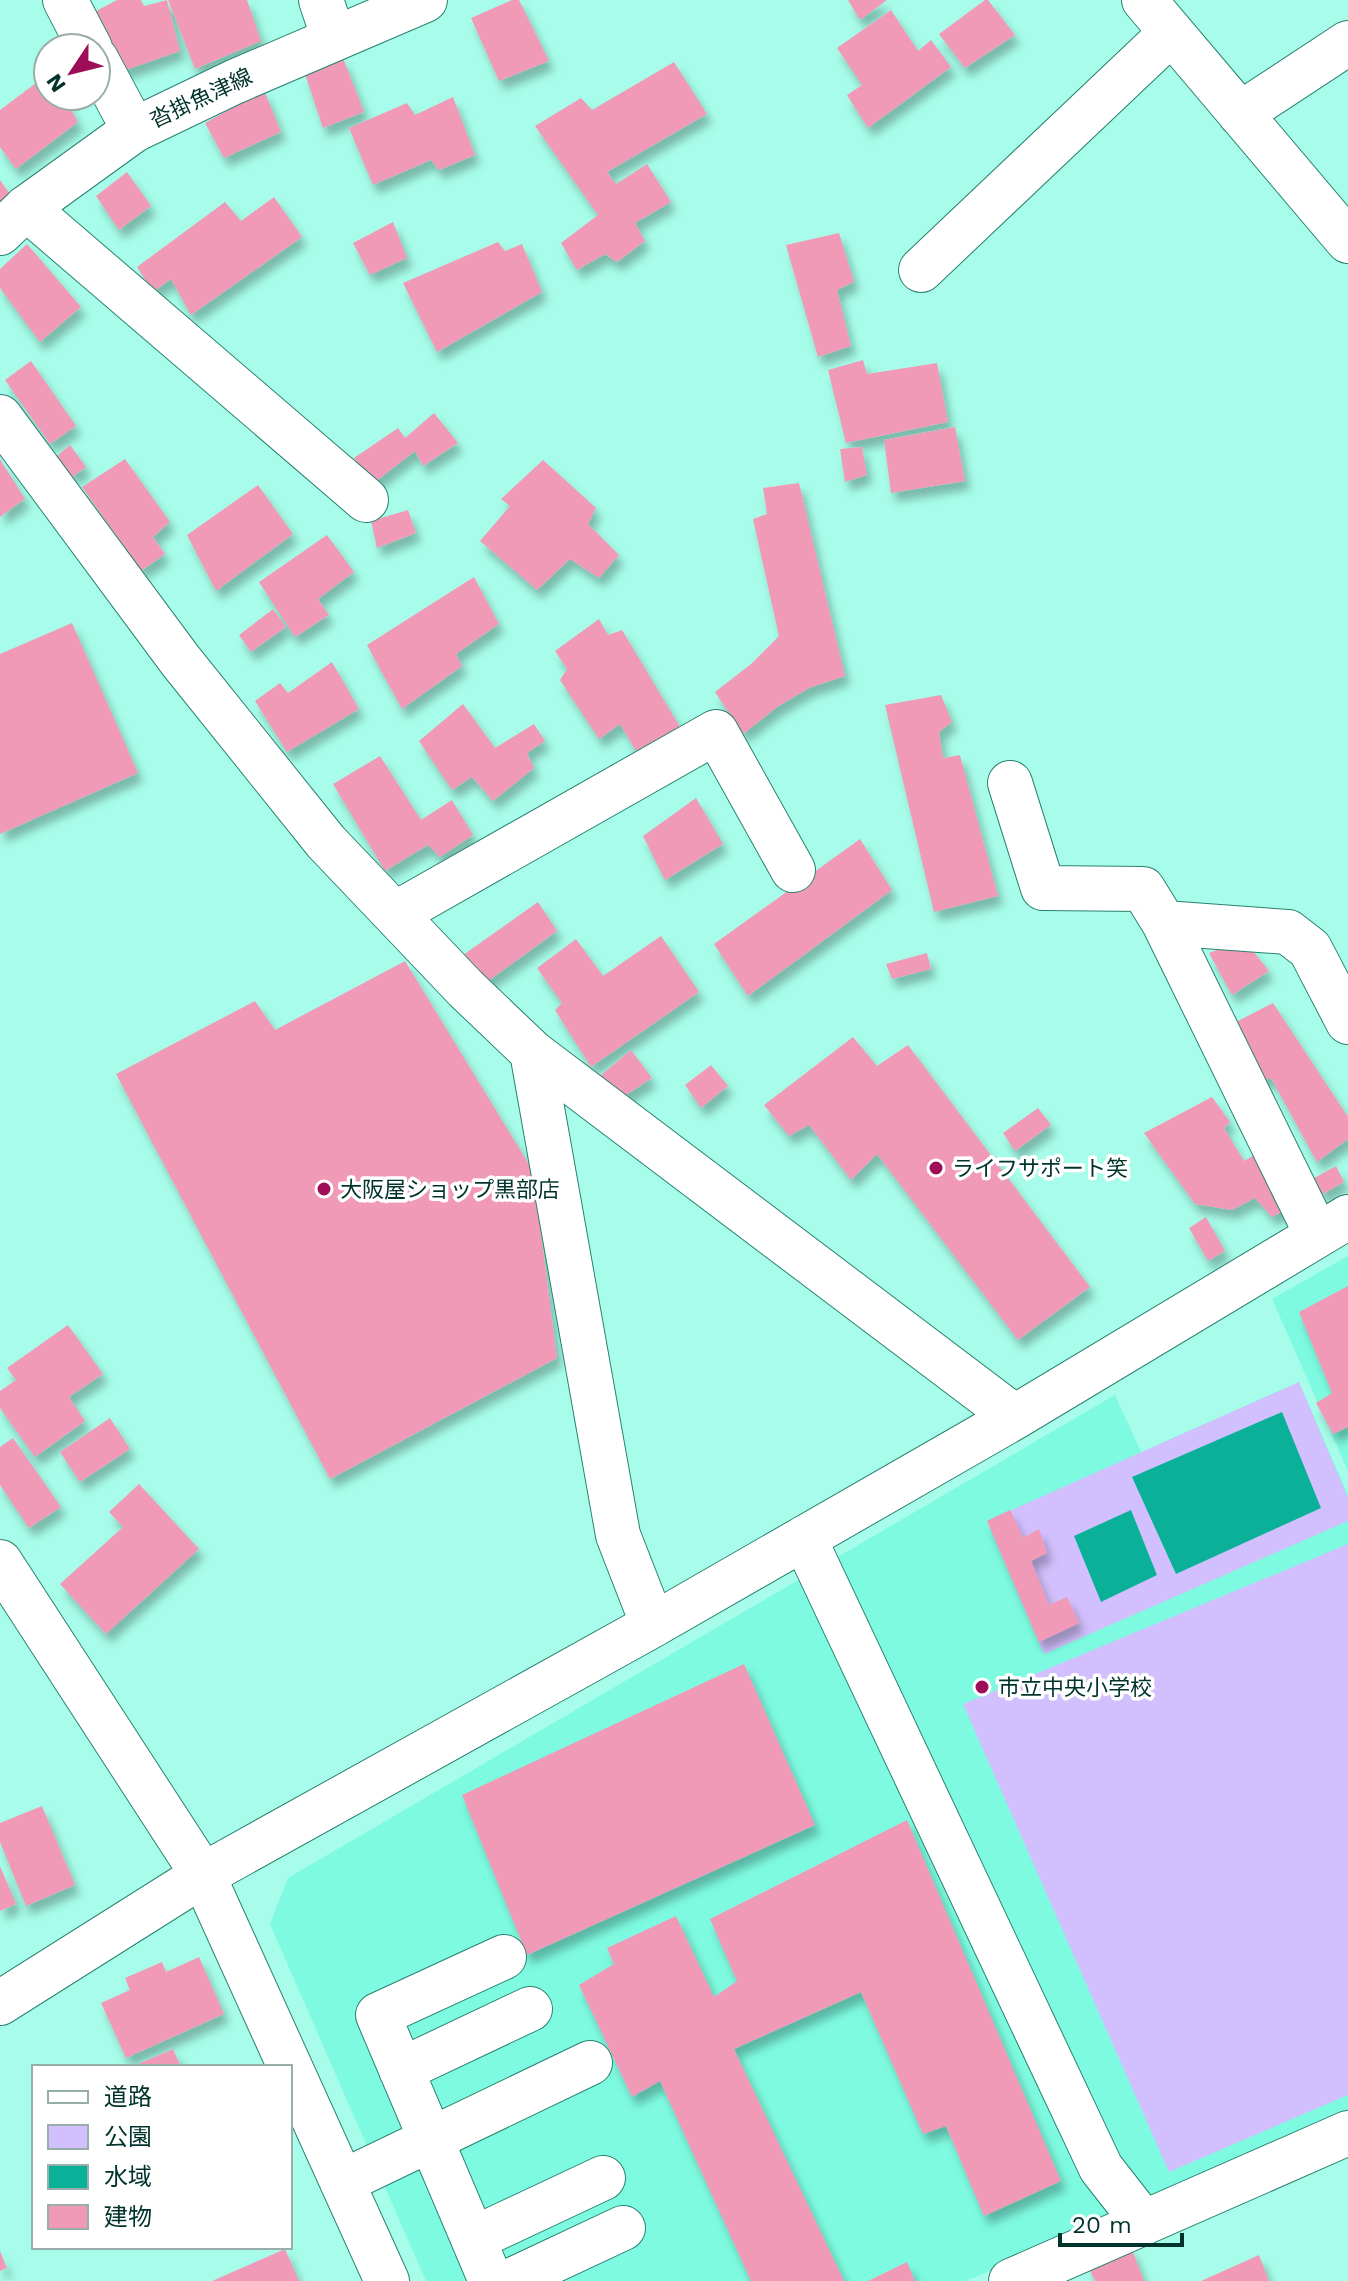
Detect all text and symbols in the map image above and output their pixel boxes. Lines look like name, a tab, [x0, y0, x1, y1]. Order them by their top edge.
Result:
north arrow	[32, 32, 112, 112]
street label: 沓掛魚津線	[146, 63, 256, 133]
text: N	[41, 69, 71, 97]
place label: ライフサポート笑	[952, 1156, 1128, 1181]
marker: ライフサポート笑	[927, 1159, 945, 1177]
place label: 大阪屋ショップ黒部店	[340, 1177, 560, 1202]
marker: 大阪屋ショップ黒部店	[315, 1180, 333, 1198]
place label: 市立中央小学校	[998, 1675, 1152, 1700]
marker: 市立中央小学校	[973, 1678, 991, 1696]
legend	[32, 2065, 292, 2249]
text: 道路	[104, 2083, 152, 2111]
text: 公園	[104, 2123, 152, 2151]
text: 水域	[104, 2163, 152, 2191]
scale bar	[1060, 2197, 1182, 2247]
text: 建物	[104, 2203, 152, 2231]
text: 20 m	[1072, 2211, 1132, 2239]

